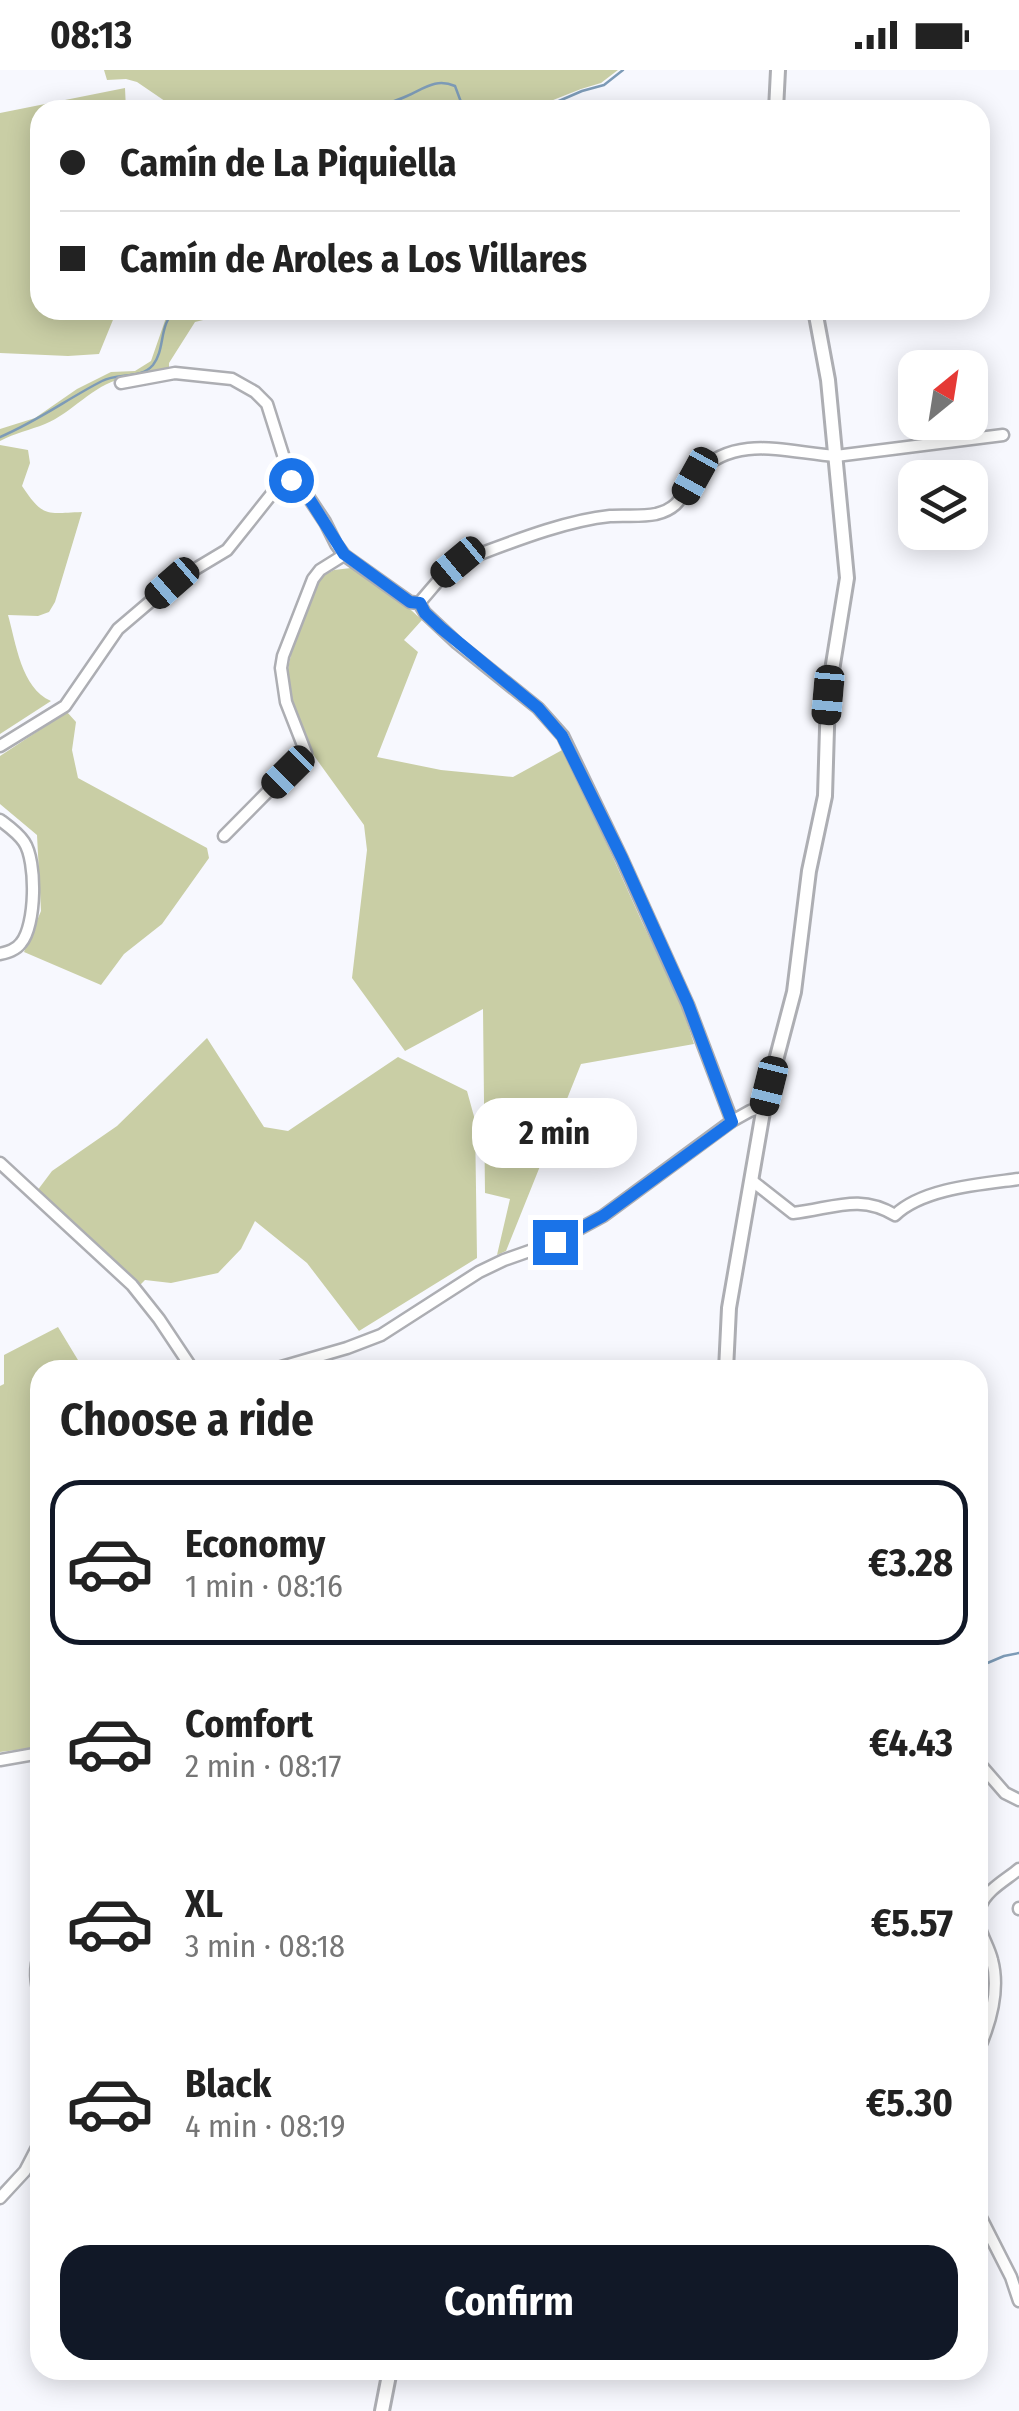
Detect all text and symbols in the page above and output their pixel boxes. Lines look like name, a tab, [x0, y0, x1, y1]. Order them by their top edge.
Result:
text: 08:13	[50, 12, 132, 58]
text: Camín de La Piquiella	[120, 140, 457, 186]
text: Camín de Aroles a Los Villares	[120, 236, 587, 282]
north arrow	[898, 350, 988, 440]
map controls	[898, 350, 988, 550]
car	[667, 442, 723, 510]
route start	[269, 458, 314, 503]
button: layers	[898, 460, 988, 550]
car	[425, 531, 491, 593]
car	[140, 552, 204, 614]
car	[810, 664, 846, 726]
car	[256, 740, 320, 804]
car	[747, 1053, 791, 1119]
callout: 2 min	[472, 1097, 638, 1167]
text: 2 min	[519, 1114, 590, 1152]
route end	[533, 1220, 578, 1265]
text: Choose a ride	[60, 1393, 314, 1447]
icon: car	[65, 1518, 155, 1608]
text: Economy	[185, 1521, 325, 1567]
text: €3.28	[868, 1540, 953, 1586]
text: 1 min · 08:16	[185, 1567, 343, 1605]
icon: car	[65, 1698, 155, 1788]
text: Comfort	[185, 1701, 313, 1747]
text: €4.43	[869, 1720, 953, 1766]
text: 2 min · 08:17	[185, 1747, 342, 1785]
icon: car	[65, 1878, 155, 1968]
text: XL	[185, 1881, 223, 1927]
text: €5.57	[871, 1900, 953, 1946]
text: 3 min · 08:18	[185, 1927, 345, 1965]
icon: car	[65, 2058, 155, 2148]
text: Black	[185, 2061, 271, 2107]
text: €5.30	[866, 2080, 953, 2126]
text: 4 min · 08:19	[185, 2107, 346, 2145]
button: Confirm	[60, 2245, 958, 2360]

